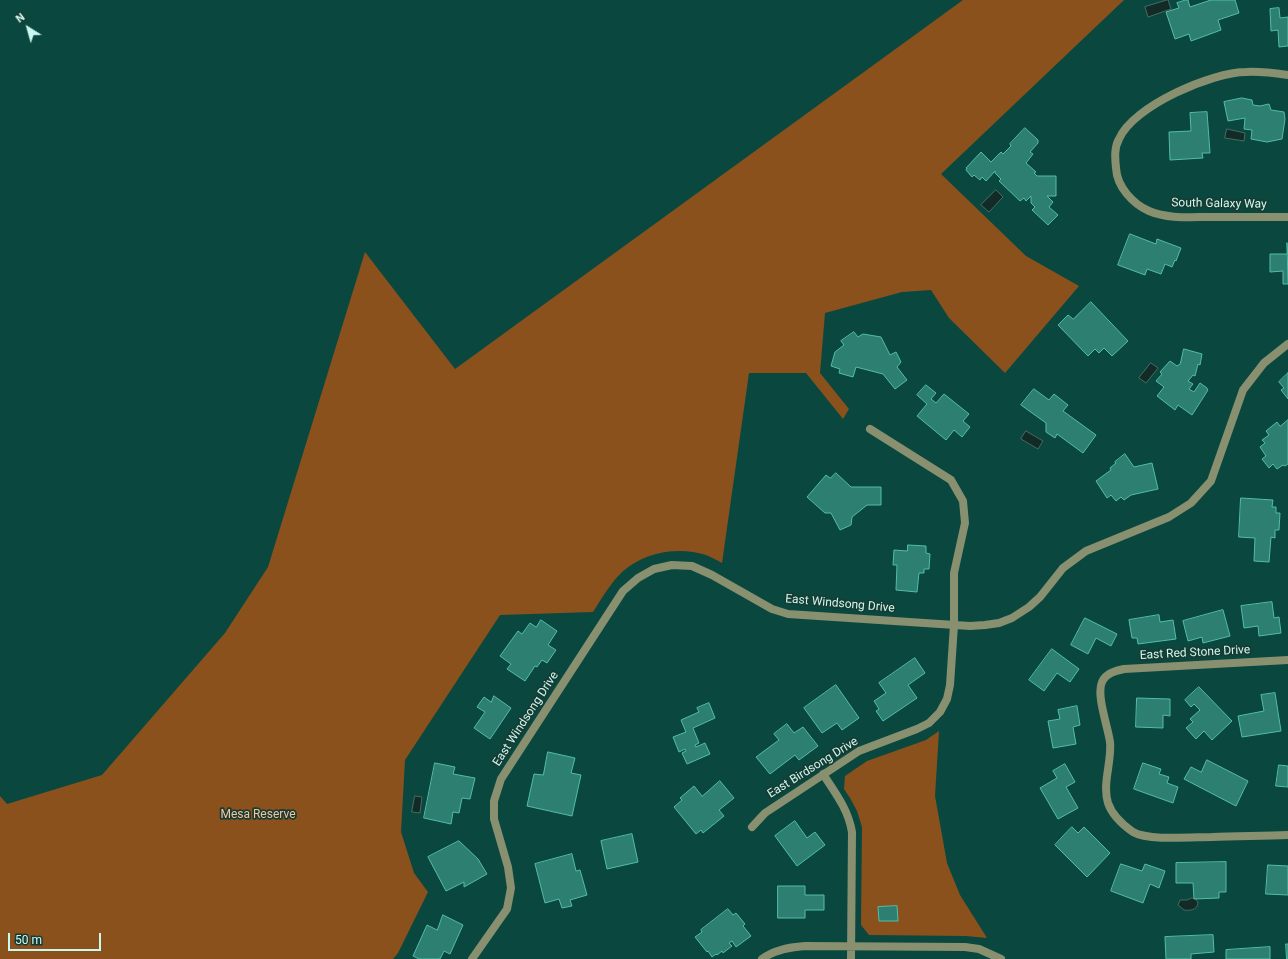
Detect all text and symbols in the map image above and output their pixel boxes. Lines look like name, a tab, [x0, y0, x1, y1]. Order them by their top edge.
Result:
north arrow	[8, 8, 48, 48]
text: N	[13, 10, 27, 26]
street label: South Galaxy Way	[1171, 196, 1267, 212]
street label: East Windsong Drive	[785, 592, 895, 616]
street label: East Red Stone Drive	[1139, 643, 1251, 663]
street label: East Windsong Drive	[490, 669, 562, 769]
street label: East Birdsong Drive	[765, 734, 861, 802]
park label: Mesa Reserve	[220, 808, 296, 822]
scale bar	[10, 925, 103, 951]
text: 50 m	[15, 933, 42, 947]

